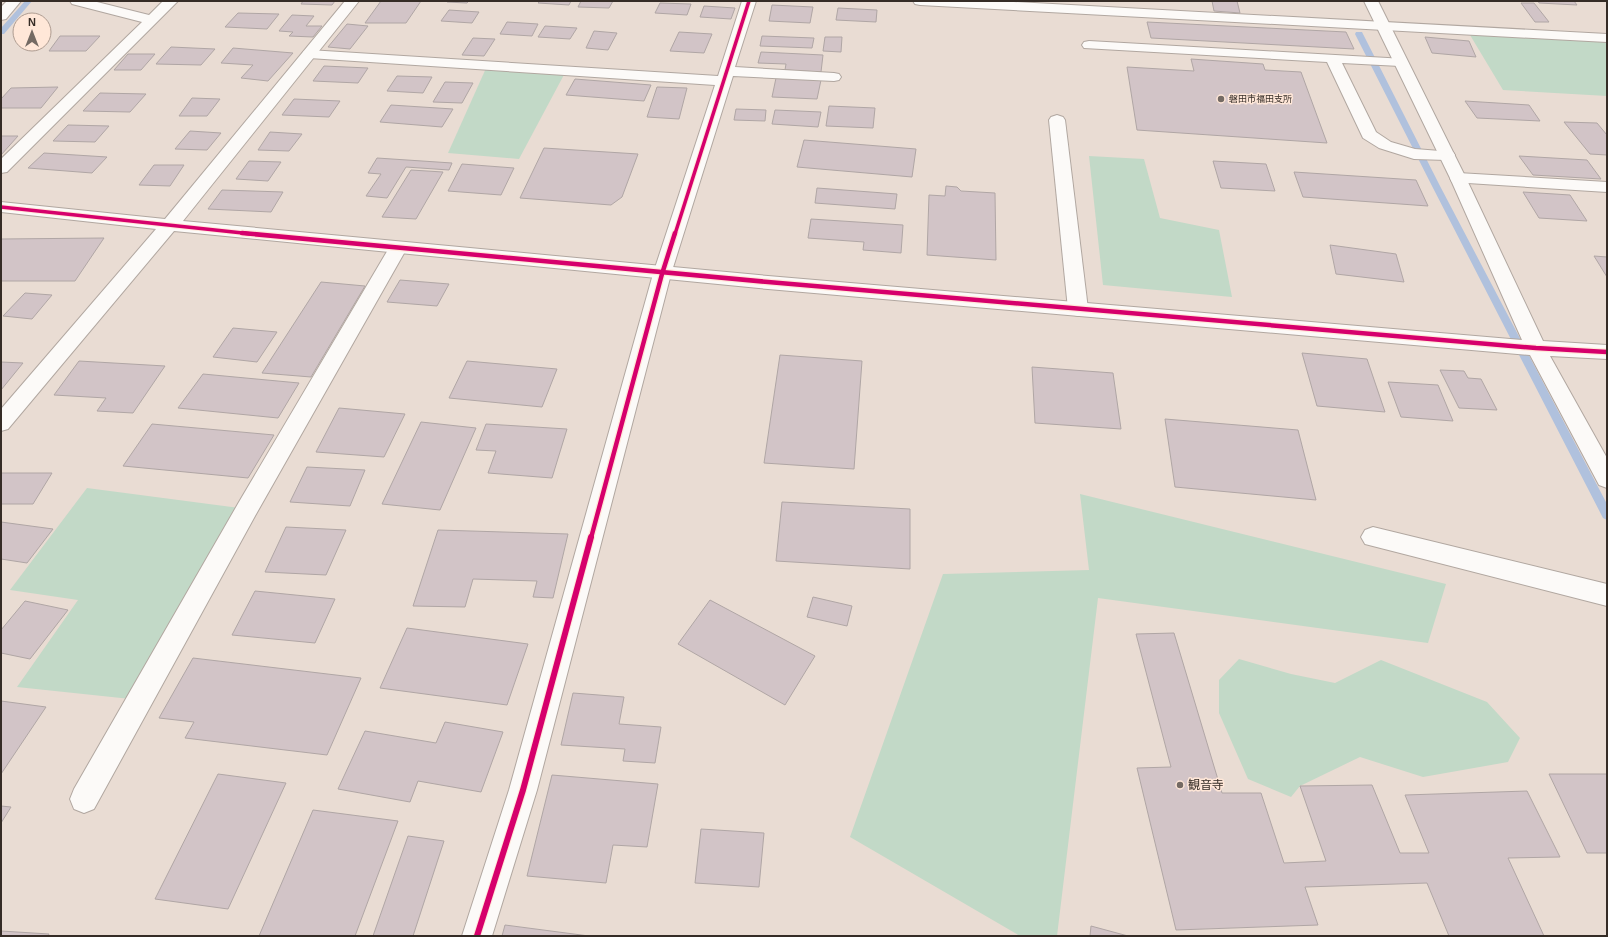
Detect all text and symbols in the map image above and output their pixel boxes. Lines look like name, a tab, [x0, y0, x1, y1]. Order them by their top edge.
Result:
north arrow	[12, 12, 52, 52]
text: N	[28, 16, 36, 28]
marker: 磐田市福田支所	[1216, 94, 1226, 104]
place label: 磐田市福田支所	[1229, 94, 1292, 104]
place label: 観音寺	[1188, 778, 1224, 792]
marker: 観音寺	[1175, 780, 1185, 790]

